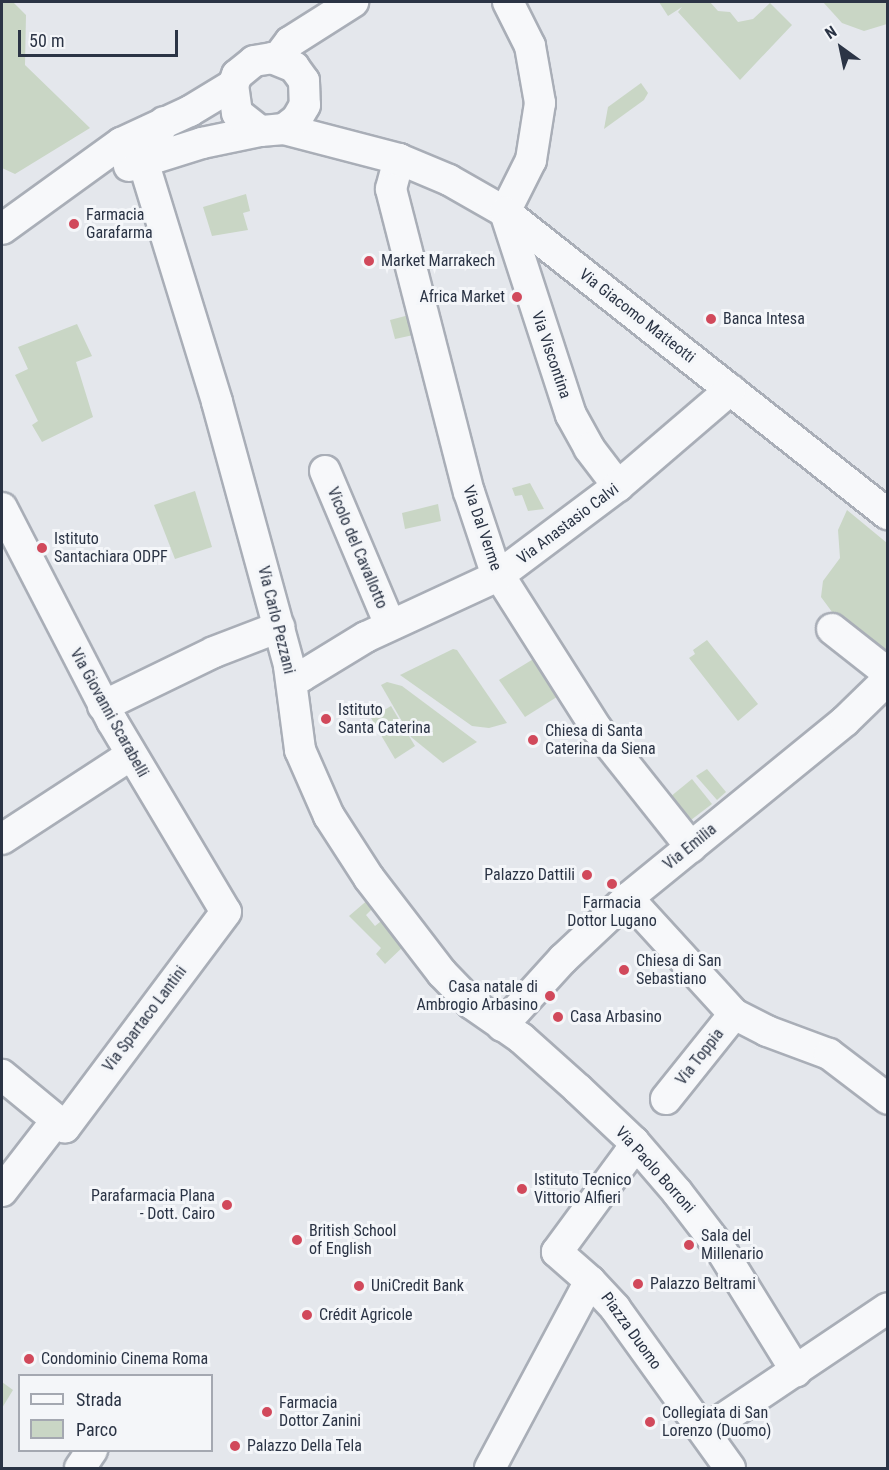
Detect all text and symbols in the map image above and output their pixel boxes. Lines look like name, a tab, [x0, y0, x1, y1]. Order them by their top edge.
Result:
scale bar	[21, 18, 182, 56]
north arrow	[811, 18, 871, 78]
text: N	[822, 22, 840, 43]
text: 50 m	[29, 30, 64, 51]
place label: Farmacia Garafarma	[86, 205, 153, 243]
marker: Farmacia Garafarma	[67, 217, 81, 231]
place label: Market Marrakech	[381, 251, 495, 271]
marker: Market Marrakech	[362, 254, 376, 268]
street label: Via Giacomo Matteotti	[575, 265, 699, 367]
place label: Africa Market	[420, 287, 505, 307]
marker: Africa Market	[510, 290, 524, 304]
street label: Via Viscontina	[527, 309, 575, 401]
place label: Banca Intesa	[723, 309, 805, 329]
marker: Banca Intesa	[704, 312, 718, 326]
street label: Via Anastasio Calvi	[514, 480, 622, 568]
street label: Via Dal Verme	[458, 483, 506, 573]
street label: Vicolo del Cavallotto	[323, 484, 391, 612]
place label: Istituto Santachiara ODPF	[54, 529, 168, 567]
marker: Istituto Santachiara ODPF	[35, 541, 49, 555]
street label: Via Carlo Pezzani	[253, 564, 299, 676]
street label: Via Giovanni Scarabelli	[66, 645, 152, 781]
place label: Istituto Santa Caterina	[338, 700, 431, 738]
marker: Istituto Santa Caterina	[319, 712, 333, 726]
place label: Chiesa di Santa Caterina da Siena	[545, 721, 656, 759]
marker: Chiesa di Santa Caterina da Siena	[526, 733, 540, 747]
street label: Via Emilia	[660, 820, 720, 874]
place label: Palazzo Dattili	[484, 865, 575, 885]
marker: Palazzo Dattili	[580, 868, 594, 882]
marker: Farmacia Dottor Lugano	[605, 877, 619, 891]
place label: Farmacia Dottor Lugano	[567, 893, 657, 931]
place label: Chiesa di San Sebastiano	[636, 951, 722, 989]
street label: Via Spartaco Lantini	[99, 962, 191, 1076]
marker: Chiesa di San Sebastiano	[617, 963, 631, 977]
place label: Casa natale di Ambrogio Arbasino	[416, 977, 538, 1015]
marker: Casa natale di Ambrogio Arbasino	[543, 989, 557, 1003]
place label: Casa Arbasino	[570, 1007, 662, 1027]
marker: Casa Arbasino	[551, 1010, 565, 1024]
street label: Via Toppia	[672, 1025, 728, 1089]
street label: Via Paolo Borroni	[611, 1123, 699, 1217]
place label: Istituto Tecnico Vittorio Alfieri	[534, 1170, 632, 1208]
marker: Istituto Tecnico Vittorio Alfieri	[515, 1182, 529, 1196]
place label: Parafarmacia Plana - Dott. Cairo	[91, 1186, 215, 1224]
marker: Parafarmacia Plana - Dott. Cairo	[220, 1198, 234, 1212]
place label: British School of English	[309, 1221, 397, 1259]
place label: Sala del Millenario	[701, 1226, 764, 1264]
marker: British School of English	[290, 1233, 304, 1247]
marker: Sala del Millenario	[682, 1238, 696, 1252]
place label: Palazzo Beltrami	[650, 1274, 756, 1294]
place label: UniCredit Bank	[371, 1276, 464, 1296]
marker: Palazzo Beltrami	[631, 1277, 645, 1291]
marker: UniCredit Bank	[352, 1279, 366, 1293]
street label: Piazza Duomo	[597, 1289, 665, 1373]
place label: Crédit Agricole	[319, 1305, 413, 1325]
marker: Crédit Agricole	[300, 1308, 314, 1322]
place label: Condominio Cinema Roma	[41, 1349, 208, 1369]
marker: Condominio Cinema Roma	[22, 1352, 36, 1366]
legend	[18, 1374, 213, 1452]
text: Strada	[76, 1389, 122, 1410]
place label: Farmacia Dottor Zanini	[279, 1393, 361, 1431]
place label: Collegiata di San Lorenzo (Duomo)	[662, 1403, 771, 1441]
marker: Farmacia Dottor Zanini	[260, 1405, 274, 1419]
marker: Collegiata di San Lorenzo (Duomo)	[643, 1415, 657, 1429]
text: Parco	[76, 1419, 117, 1440]
place label: Palazzo Della Tela	[247, 1436, 362, 1456]
marker: Palazzo Della Tela	[228, 1439, 242, 1453]

